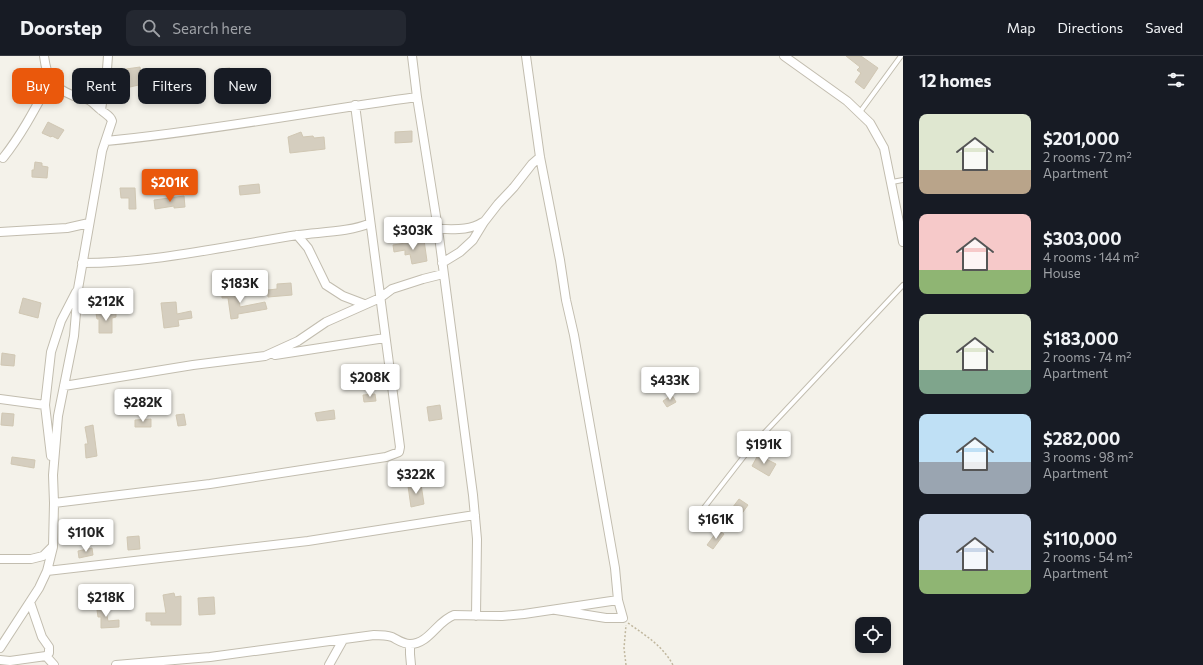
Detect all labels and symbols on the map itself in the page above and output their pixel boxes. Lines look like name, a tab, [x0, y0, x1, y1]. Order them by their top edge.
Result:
pin: $201K	[142, 169, 198, 203]
pin: $303K	[385, 217, 441, 251]
pin: $183K	[212, 270, 268, 304]
pin: $212K	[78, 288, 134, 322]
pin: $208K	[342, 364, 398, 398]
pin: $433K	[642, 367, 698, 401]
pin: $282K	[115, 389, 171, 423]
pin: $191K	[736, 431, 792, 465]
pin: $322K	[388, 461, 444, 495]
pin: $161K	[688, 506, 744, 540]
pin: $110K	[58, 519, 114, 553]
pin: $218K	[78, 584, 134, 618]

